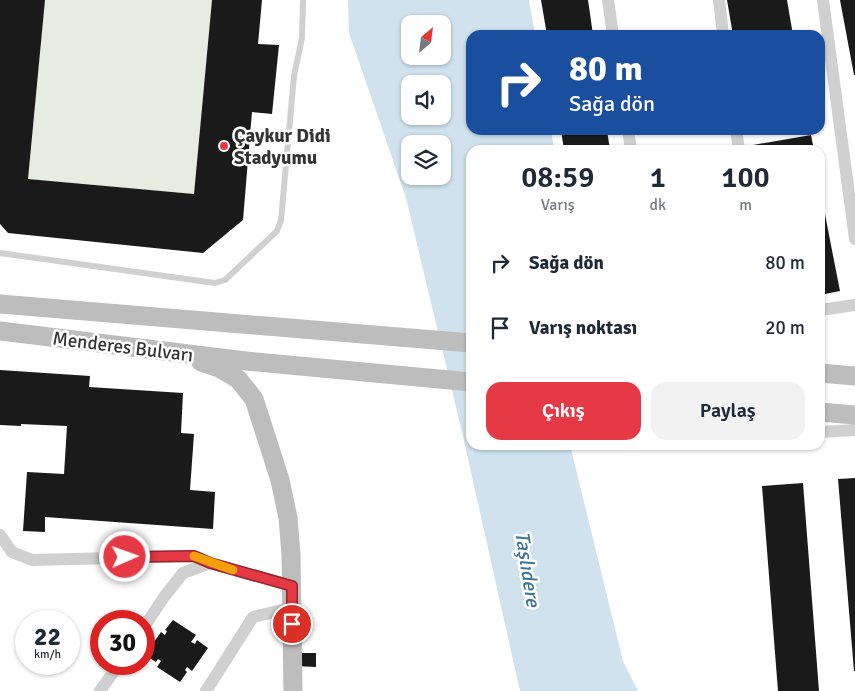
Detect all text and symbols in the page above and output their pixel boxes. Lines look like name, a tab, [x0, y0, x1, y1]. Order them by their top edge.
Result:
north arrow	[401, 15, 451, 65]
map controls	[401, 15, 451, 185]
text: 80 m	[569, 47, 643, 90]
icon: right	[486, 50, 551, 115]
button: sound	[401, 75, 451, 125]
text: Sağa dön	[569, 90, 655, 117]
place label: Çaykur Didi Stadyumu	[234, 124, 331, 170]
button: layers	[401, 135, 451, 185]
marker: Çaykur Didi Stadyumu	[218, 140, 230, 152]
text: 08:59	[521, 159, 594, 196]
text: 1	[650, 159, 666, 196]
text: 100	[721, 159, 770, 196]
text: Varış	[541, 195, 575, 215]
text: dk	[650, 195, 666, 215]
text: m	[739, 195, 752, 215]
icon: right	[486, 249, 514, 277]
text: Sağa dön	[529, 251, 604, 275]
text: 80 m	[765, 251, 805, 275]
icon: arrive	[486, 314, 514, 342]
text: Varış noktası	[529, 316, 637, 340]
text: 20 m	[765, 316, 805, 340]
street label: Menderes Bulvarı	[51, 326, 195, 368]
button: Çıkış	[486, 382, 641, 440]
button: Paylaş	[651, 382, 805, 440]
position arrow	[98, 530, 150, 582]
water label: Taşlıdere	[509, 530, 546, 610]
pin	[271, 603, 313, 645]
speed limit sign: 30	[90, 610, 155, 675]
icon: arrive	[278, 610, 306, 638]
text: 22	[34, 621, 61, 652]
text: km/h	[34, 647, 61, 662]

